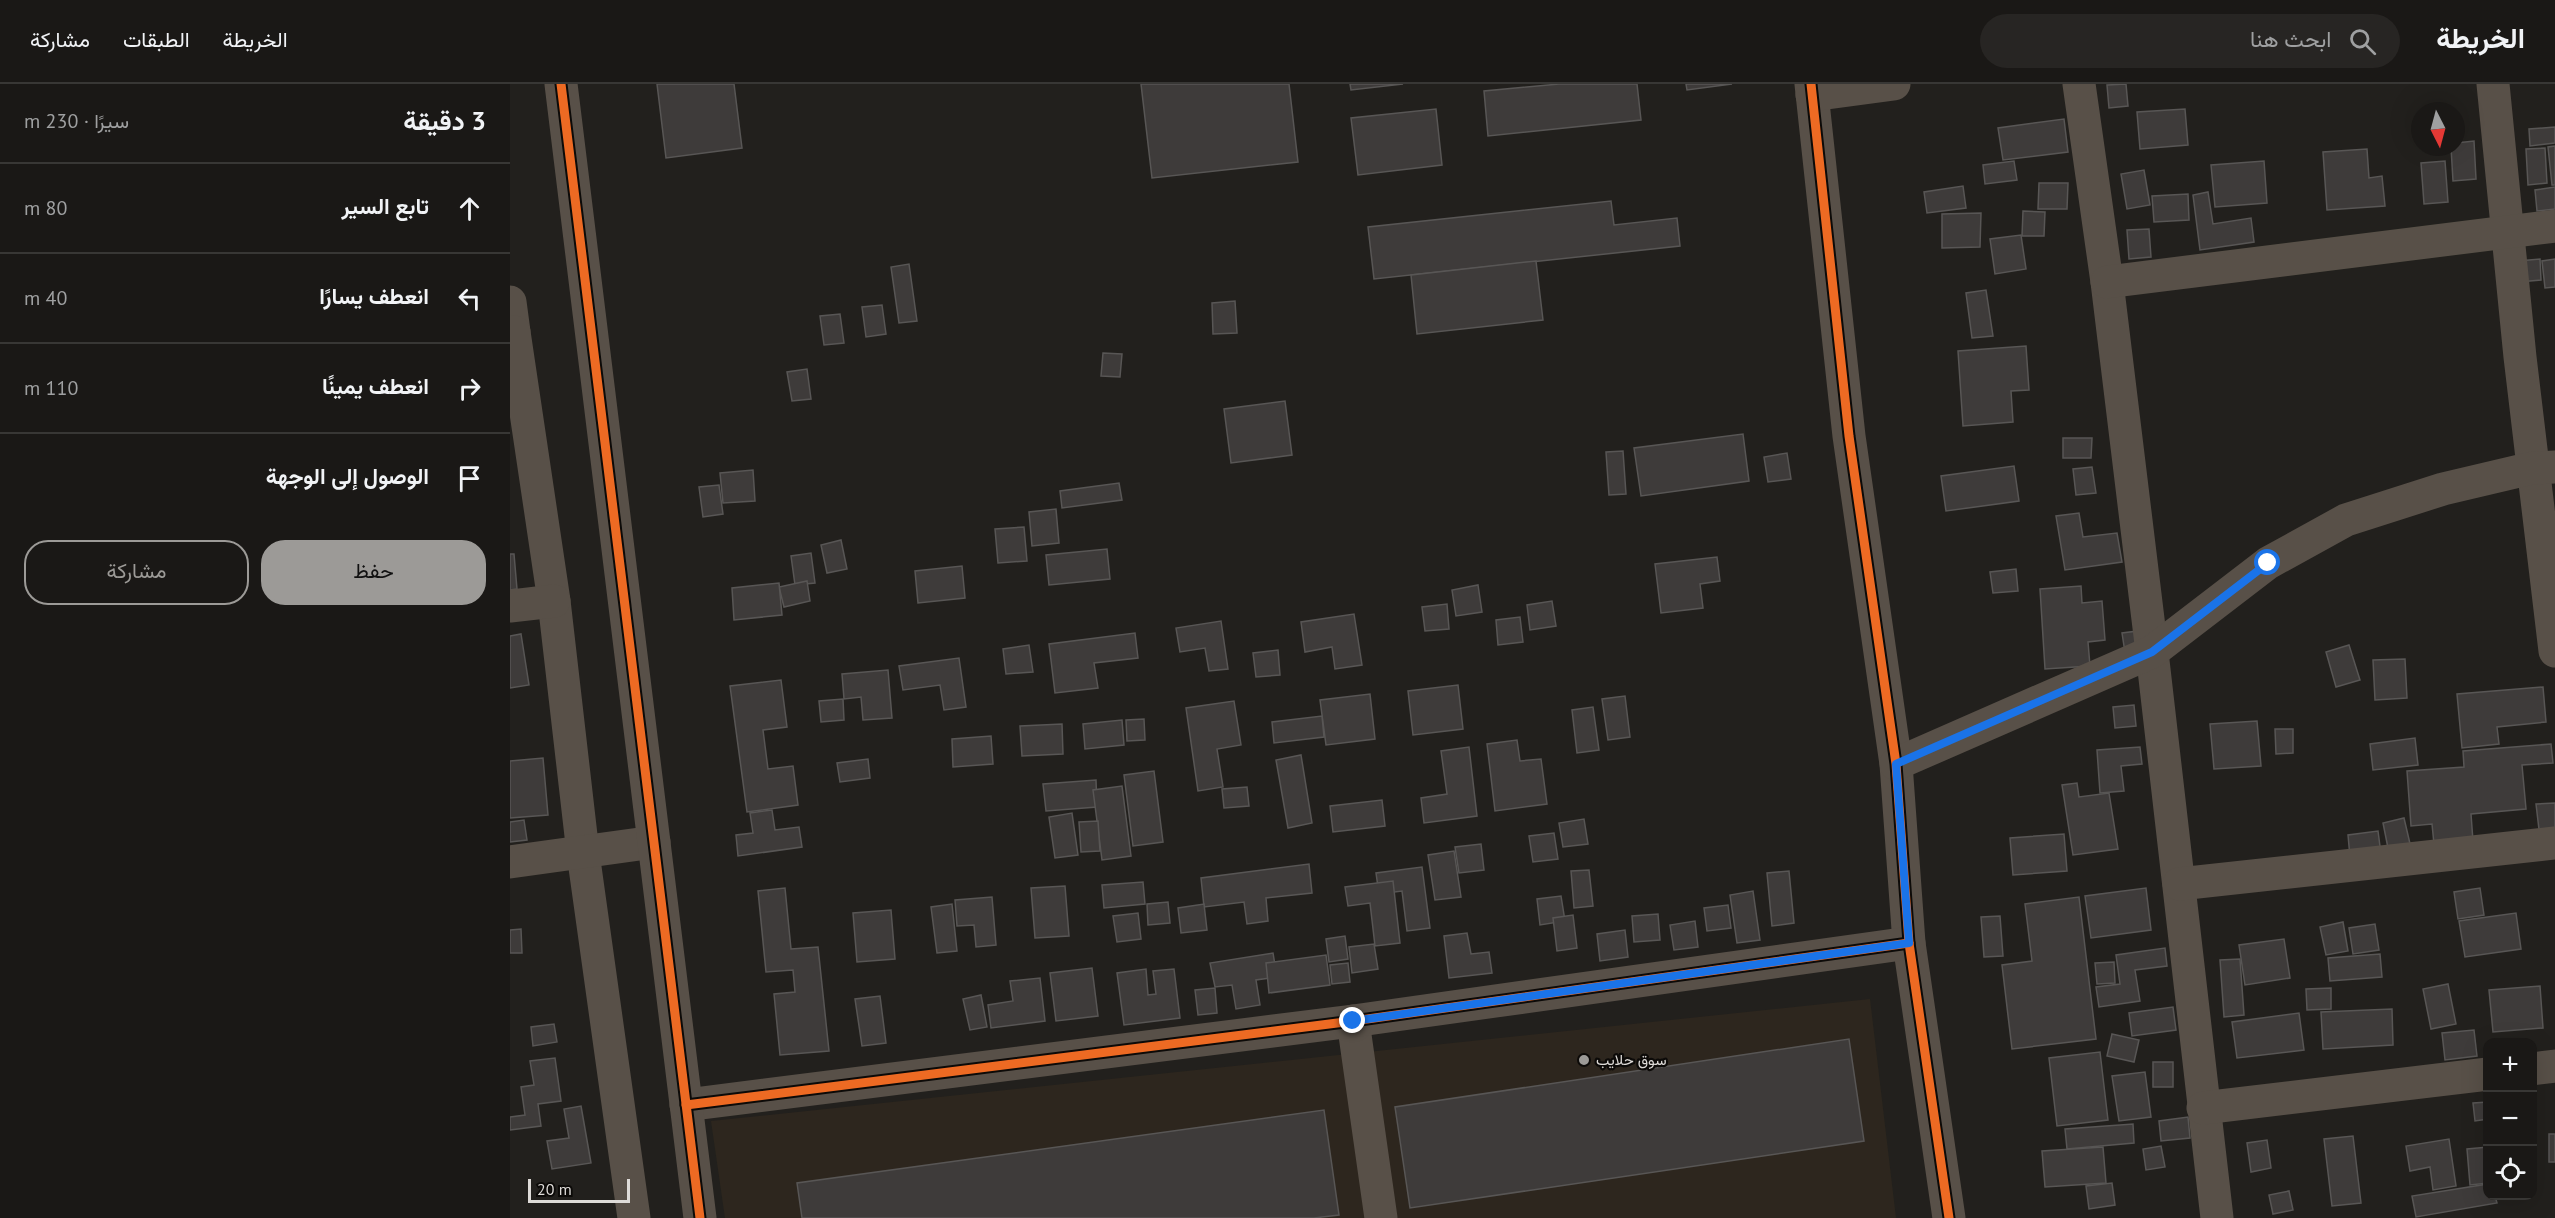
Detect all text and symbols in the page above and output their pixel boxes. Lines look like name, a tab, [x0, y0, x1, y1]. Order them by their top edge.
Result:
search box	[1980, 14, 2400, 68]
text: الخريطة	[2436, 19, 2525, 56]
text: ابحث هنا	[2250, 25, 2331, 53]
icon: search	[2346, 25, 2379, 58]
text: مشاركة	[30, 26, 90, 53]
text: الطبقات	[123, 26, 190, 53]
text: الخريطة	[223, 26, 288, 53]
north arrow	[2411, 102, 2465, 156]
text: 3 دقيقة	[403, 104, 486, 137]
text: سيرًا · 230 m	[24, 108, 129, 134]
text: تابع السير	[341, 192, 429, 220]
icon: ahead	[453, 192, 486, 225]
text: 80 m	[24, 195, 67, 221]
text: انعطف يسارًا	[319, 282, 429, 310]
icon: left	[453, 282, 486, 315]
text: 40 m	[24, 285, 67, 311]
text: انعطف يمينًا	[322, 372, 429, 400]
icon: right	[453, 372, 486, 405]
text: 110 m	[24, 375, 78, 401]
text: الوصول إلى الوجهة	[266, 462, 429, 490]
icon: arrive	[453, 462, 486, 495]
button: مشاركة	[24, 540, 249, 605]
button: حفظ	[261, 540, 486, 605]
route start	[2254, 549, 2280, 575]
route end	[1339, 1007, 1365, 1033]
map controls	[2483, 1038, 2537, 1200]
button: +	[2483, 1038, 2537, 1092]
place label: سوق حلايب	[1596, 1050, 1667, 1069]
marker: سوق حلايب	[1577, 1053, 1591, 1067]
button: −	[2483, 1092, 2537, 1146]
button: locate	[2483, 1146, 2537, 1200]
scale bar	[528, 1176, 630, 1204]
text: 20 m	[537, 1179, 572, 1199]

